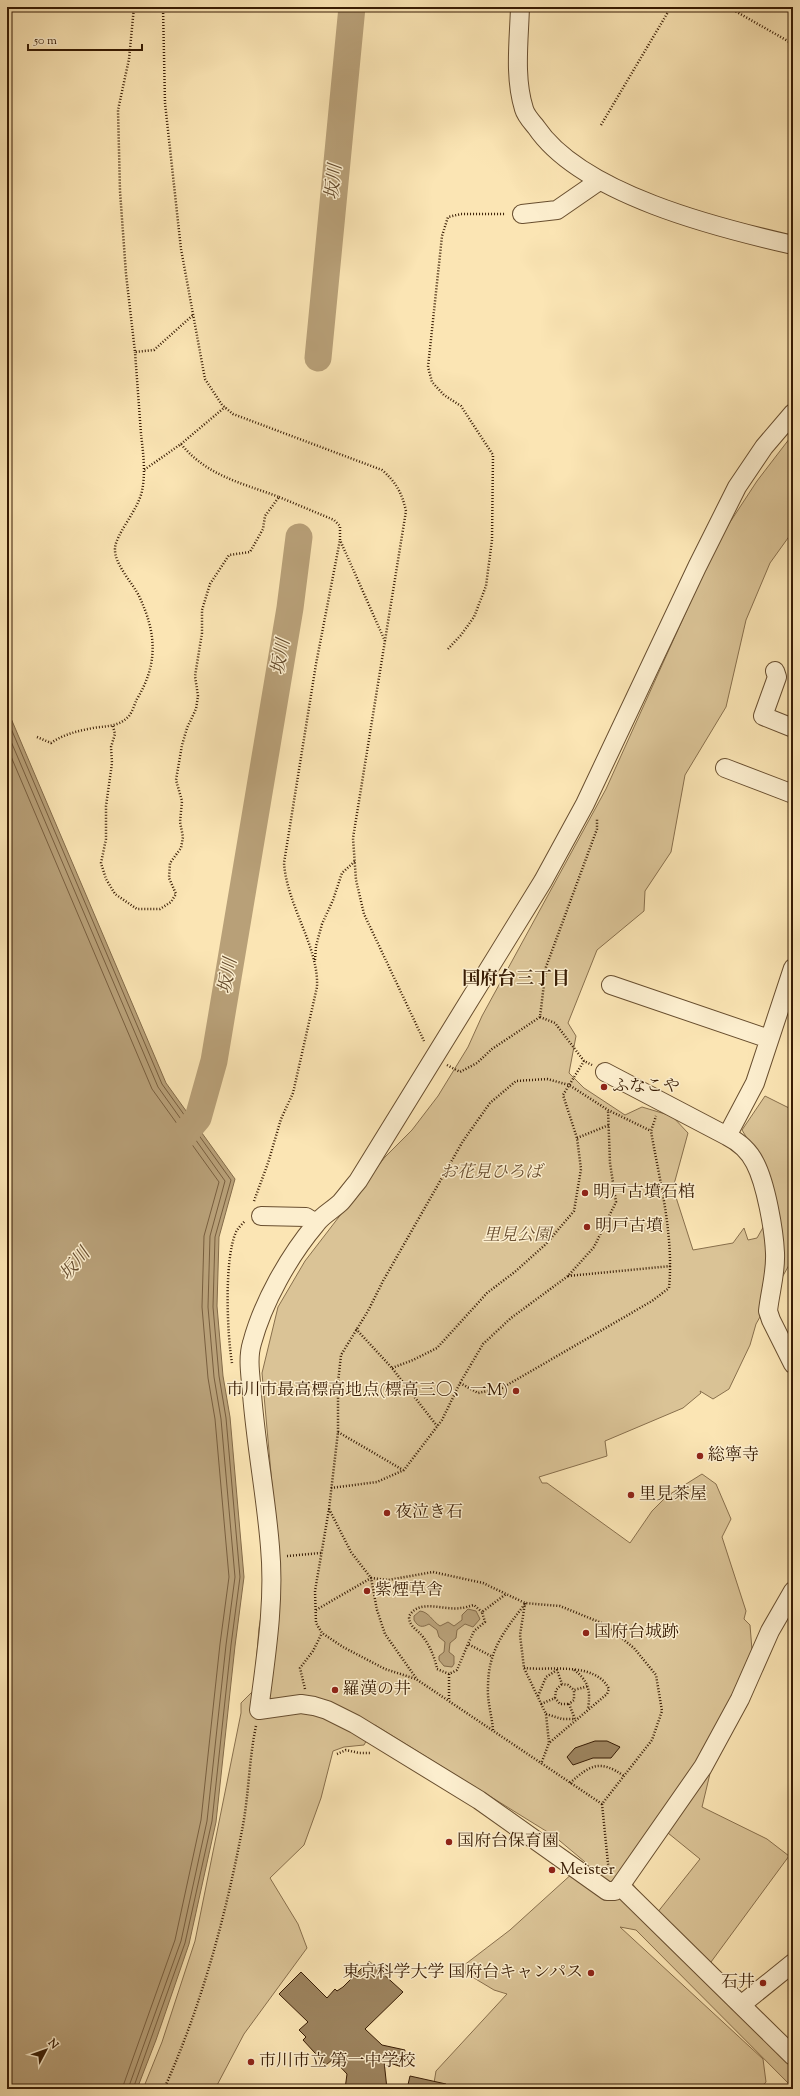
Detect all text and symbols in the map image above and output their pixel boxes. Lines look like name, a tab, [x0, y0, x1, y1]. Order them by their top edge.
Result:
scale bar	[28, 26, 142, 52]
text: 50 m	[33, 32, 57, 50]
water label: 坂川	[320, 161, 350, 201]
water label: 坂川	[266, 635, 298, 677]
water label: 坂川	[213, 954, 245, 996]
district label: 国府台三丁目	[462, 967, 570, 993]
place label: ふなこや	[612, 1075, 680, 1099]
marker: ふなこや	[599, 1082, 609, 1092]
park label: お花見ひろば	[440, 1161, 545, 1185]
place label: 明戸古墳石棺	[593, 1181, 695, 1205]
marker: 明戸古墳石棺	[580, 1188, 590, 1198]
place label: 明戸古墳	[595, 1215, 663, 1239]
marker: 明戸古墳	[582, 1222, 592, 1232]
park label: 里見公園	[483, 1224, 554, 1248]
water label: 坂川	[54, 1241, 99, 1287]
place label: 市川市最高標高地点(標高三〇、一M)	[226, 1379, 508, 1403]
marker: 市川市最高標高地点(標高三〇、一M)	[511, 1386, 521, 1396]
place label: 総寧寺	[708, 1444, 759, 1468]
marker: 総寧寺	[695, 1451, 705, 1461]
place label: 里見茶屋	[639, 1483, 707, 1507]
marker: 里見茶屋	[626, 1490, 636, 1500]
place label: 夜泣き石	[395, 1501, 463, 1525]
marker: 夜泣き石	[382, 1508, 392, 1518]
place label: 紫煙草舎	[375, 1579, 443, 1603]
marker: 紫煙草舎	[362, 1586, 372, 1596]
place label: 国府台城跡	[594, 1621, 679, 1645]
marker: 国府台城跡	[581, 1628, 591, 1638]
place label: 羅漢の井	[343, 1678, 411, 1702]
marker: 羅漢の井	[330, 1685, 340, 1695]
place label: 国府台保育園	[457, 1830, 559, 1854]
marker: 国府台保育園	[444, 1837, 454, 1847]
place label: Meister	[560, 1858, 616, 1882]
marker: Meister	[547, 1865, 557, 1875]
place label: 東京科学大学 国府台キャンパス	[343, 1961, 583, 1985]
marker: 東京科学大学 国府台キャンパス	[586, 1968, 596, 1978]
place label: 石井	[721, 1971, 755, 1995]
marker: 石井	[758, 1978, 768, 1988]
north arrow	[26, 2030, 66, 2070]
text: N	[43, 2035, 62, 2053]
place label: 市川市立 第一中学校	[259, 2050, 416, 2074]
marker: 市川市立 第一中学校	[246, 2057, 256, 2067]

